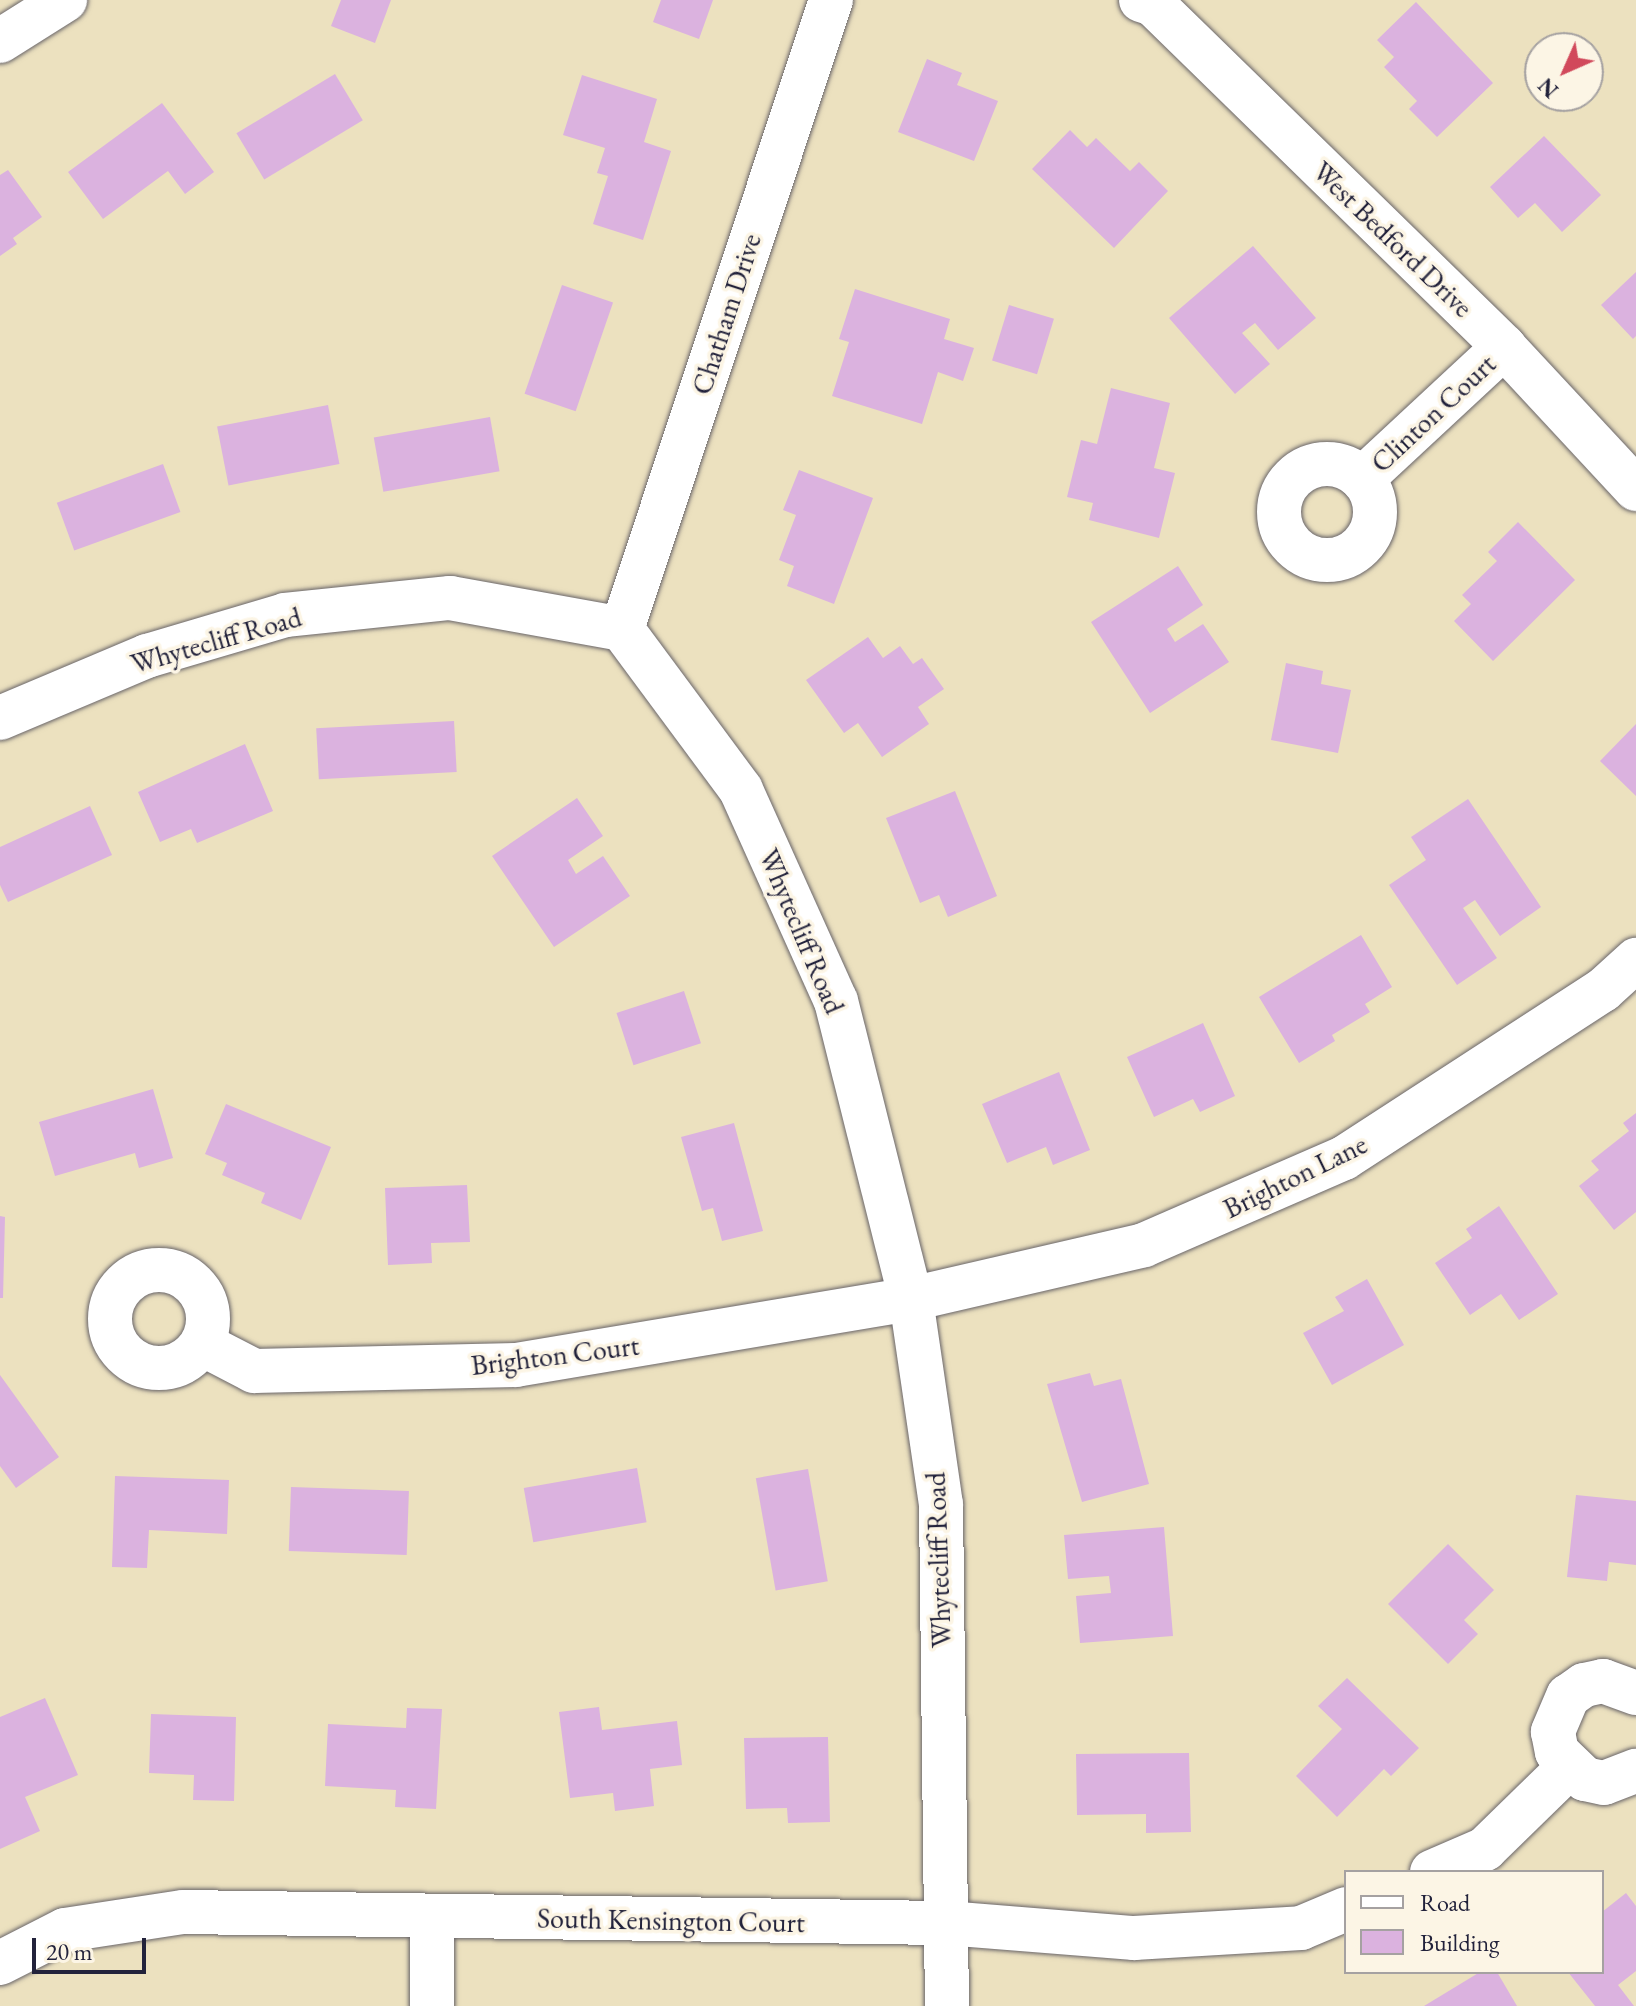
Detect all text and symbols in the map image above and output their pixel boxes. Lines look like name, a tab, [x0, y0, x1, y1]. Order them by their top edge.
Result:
north arrow	[1524, 32, 1604, 112]
text: N	[1532, 71, 1565, 104]
street label: West Bedford Drive	[1306, 154, 1480, 324]
street label: Chatham Drive	[684, 229, 768, 399]
street label: Clinton Court	[1364, 347, 1502, 479]
street label: Whytecliff Road	[127, 600, 305, 680]
street label: Whytecliff Road	[752, 843, 852, 1019]
street label: Brighton Lane	[1218, 1127, 1372, 1225]
street label: Brighton Court	[469, 1328, 641, 1382]
street label: Whytecliff Road	[918, 1472, 958, 1648]
legend	[1344, 1870, 1604, 1974]
text: Road	[1420, 1887, 1470, 1918]
street label: South Kensington Court	[537, 1901, 805, 1939]
scale bar	[36, 1922, 150, 1972]
text: Building	[1420, 1927, 1500, 1958]
text: 20 m	[46, 1936, 93, 1967]

